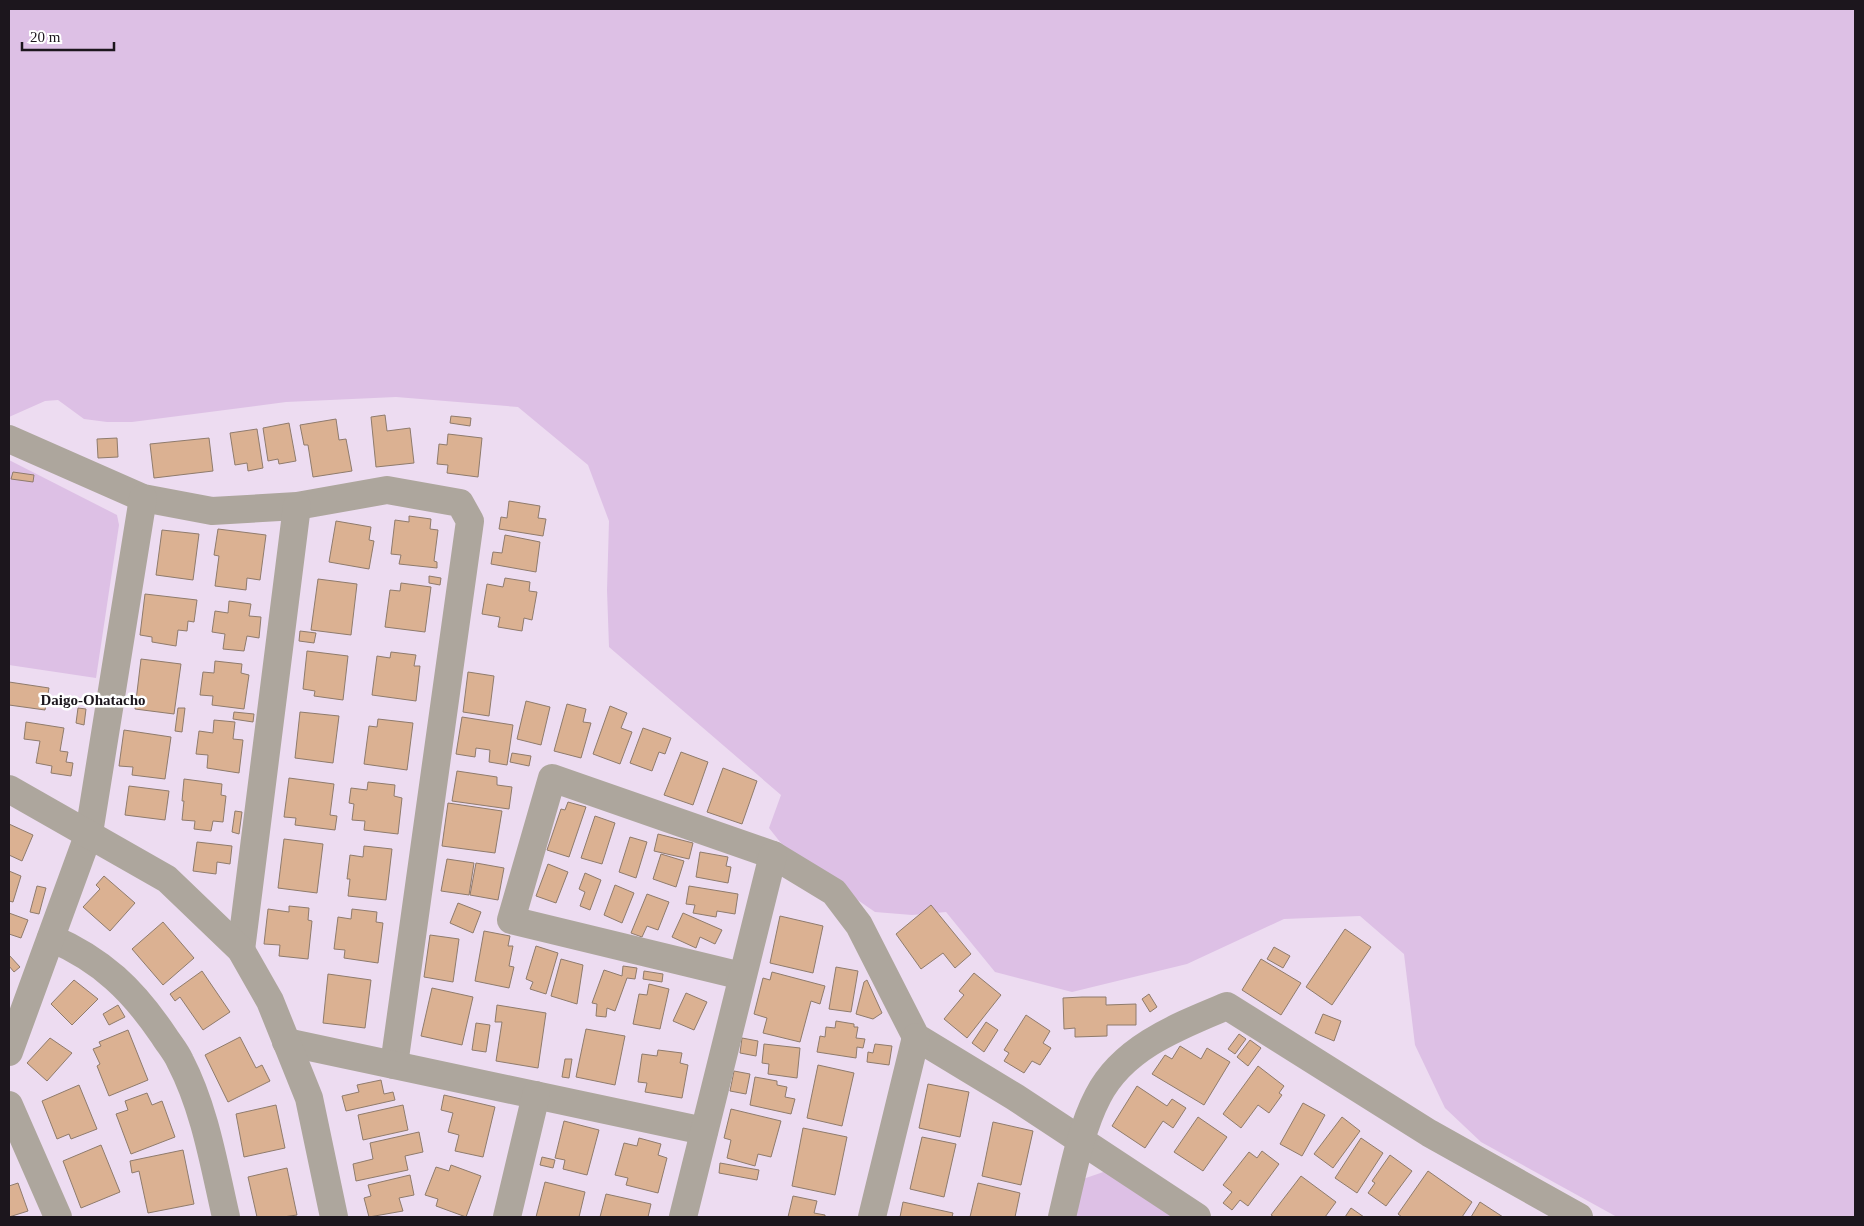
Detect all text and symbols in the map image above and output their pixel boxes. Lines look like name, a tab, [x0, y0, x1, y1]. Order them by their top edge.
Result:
scale bar	[22, 20, 115, 52]
text: 20 m	[30, 29, 61, 45]
district label: Daigo-Ohatacho	[41, 692, 146, 708]

